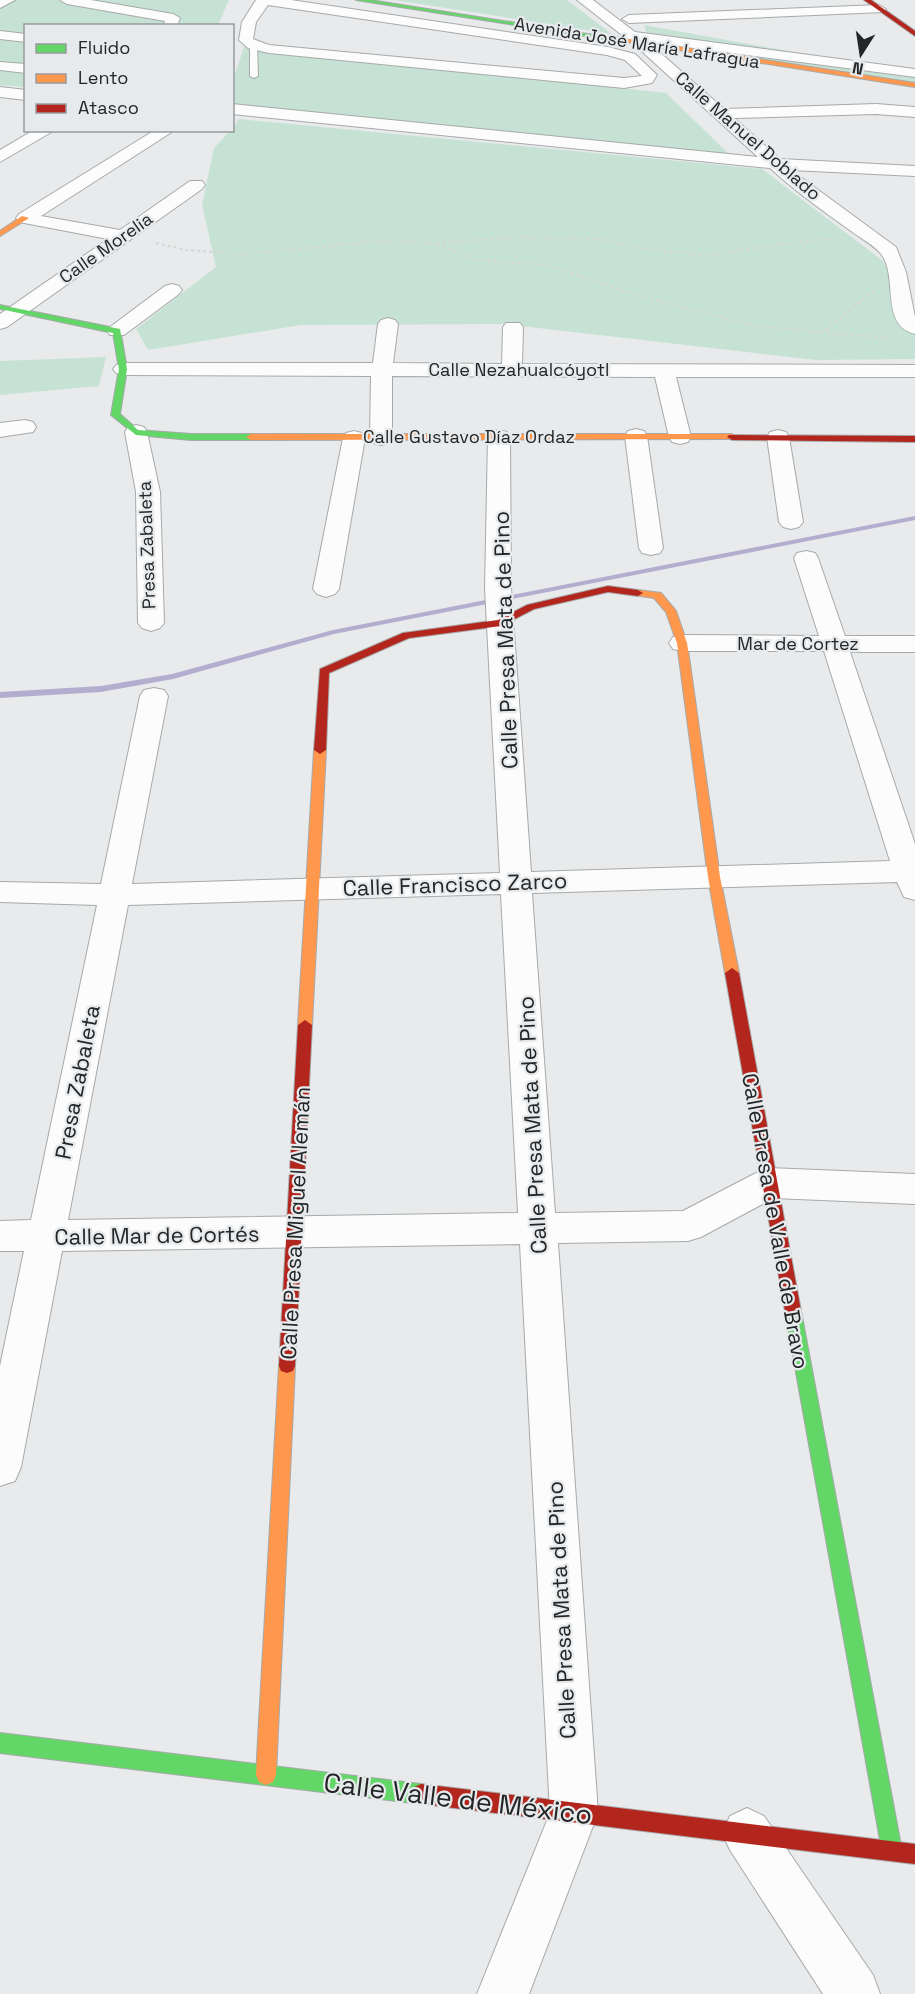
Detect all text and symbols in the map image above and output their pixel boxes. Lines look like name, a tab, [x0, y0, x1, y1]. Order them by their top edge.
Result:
street label: Avenida José María Lafragua	[513, 12, 761, 73]
legend	[24, 24, 234, 132]
north arrow	[831, 24, 891, 84]
text: Fluido	[78, 36, 130, 59]
text: N	[851, 57, 865, 80]
text: Lento	[78, 66, 128, 89]
street label: Calle Manuel Doblado	[671, 66, 826, 205]
text: Atasco	[78, 96, 139, 119]
street label: Calle Morelia	[54, 207, 157, 288]
street label: Calle Nezahualcóyotl	[428, 358, 610, 381]
street label: Calle Gustavo Díaz Ordaz	[363, 425, 575, 448]
street label: Presa Zabaleta	[133, 481, 160, 610]
street label: Calle Presa Mata de Pino	[487, 511, 523, 769]
street label: Mar de Cortez	[737, 632, 859, 655]
street label: Calle Francisco Zarco	[342, 866, 568, 902]
street label: Calle Presa Mata de Pino	[511, 995, 553, 1255]
street label: Presa Zabaleta	[48, 1002, 106, 1162]
street label: Calle Presa de Valle de Bravo	[736, 1071, 816, 1371]
street label: Calle Presa Miguel Alemán	[274, 1086, 316, 1360]
street label: Calle Mar de Cortés	[54, 1219, 260, 1251]
street label: Calle Presa Mata de Pino	[540, 1480, 582, 1740]
street label: Calle Valle de México	[322, 1765, 594, 1832]

